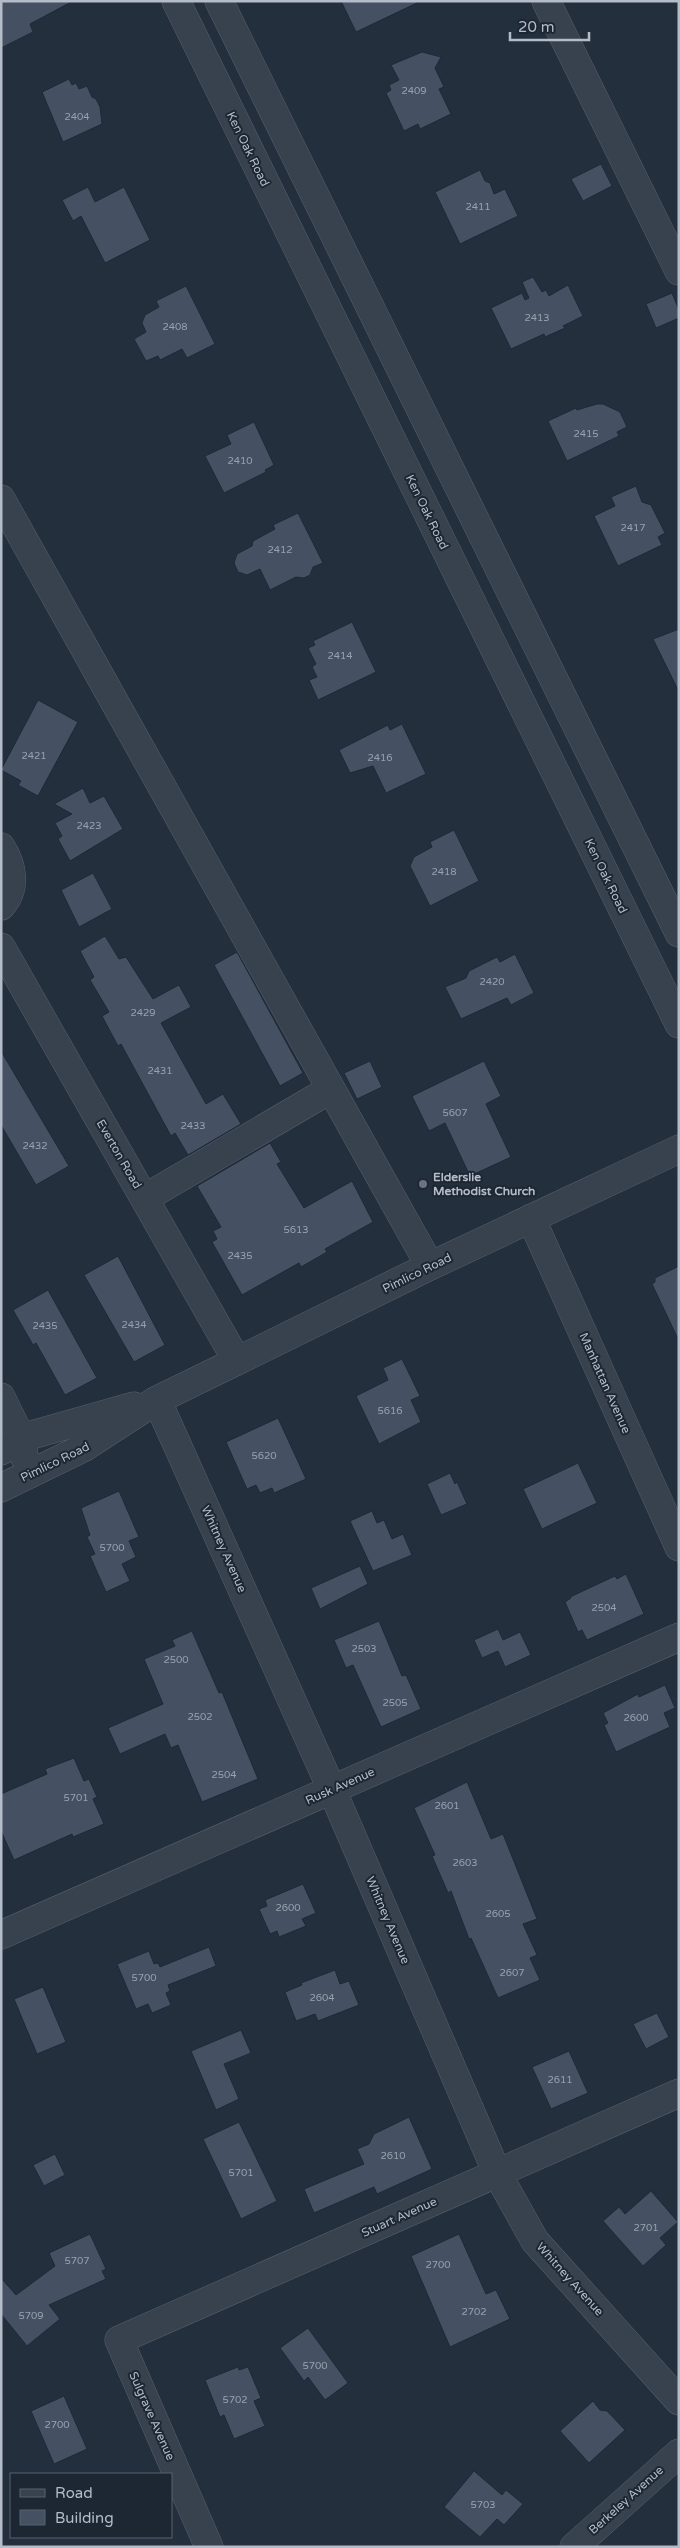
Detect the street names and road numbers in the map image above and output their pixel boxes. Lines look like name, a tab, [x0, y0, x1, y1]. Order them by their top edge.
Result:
street label: Ken Oak Road	[224, 109, 272, 189]
street label: Ken Oak Road	[403, 472, 451, 552]
street label: Ken Oak Road	[582, 836, 630, 916]
street label: Everton Road	[94, 1117, 144, 1191]
street label: Pimlico Road	[380, 1250, 454, 1296]
street label: Manhattan Avenue	[576, 1330, 634, 1436]
street label: Pimlico Road	[18, 1439, 92, 1485]
street label: Whitney Avenue	[199, 1503, 250, 1595]
street label: Rusk Avenue	[303, 1764, 377, 1807]
street label: Whitney Avenue	[363, 1874, 413, 1966]
street label: Stuart Avenue	[359, 2194, 439, 2240]
street label: Whitney Avenue	[533, 2240, 607, 2319]
street label: Sulgrave Avenue	[126, 2370, 178, 2463]
street label: Berkeley Avenue	[586, 2463, 666, 2537]

